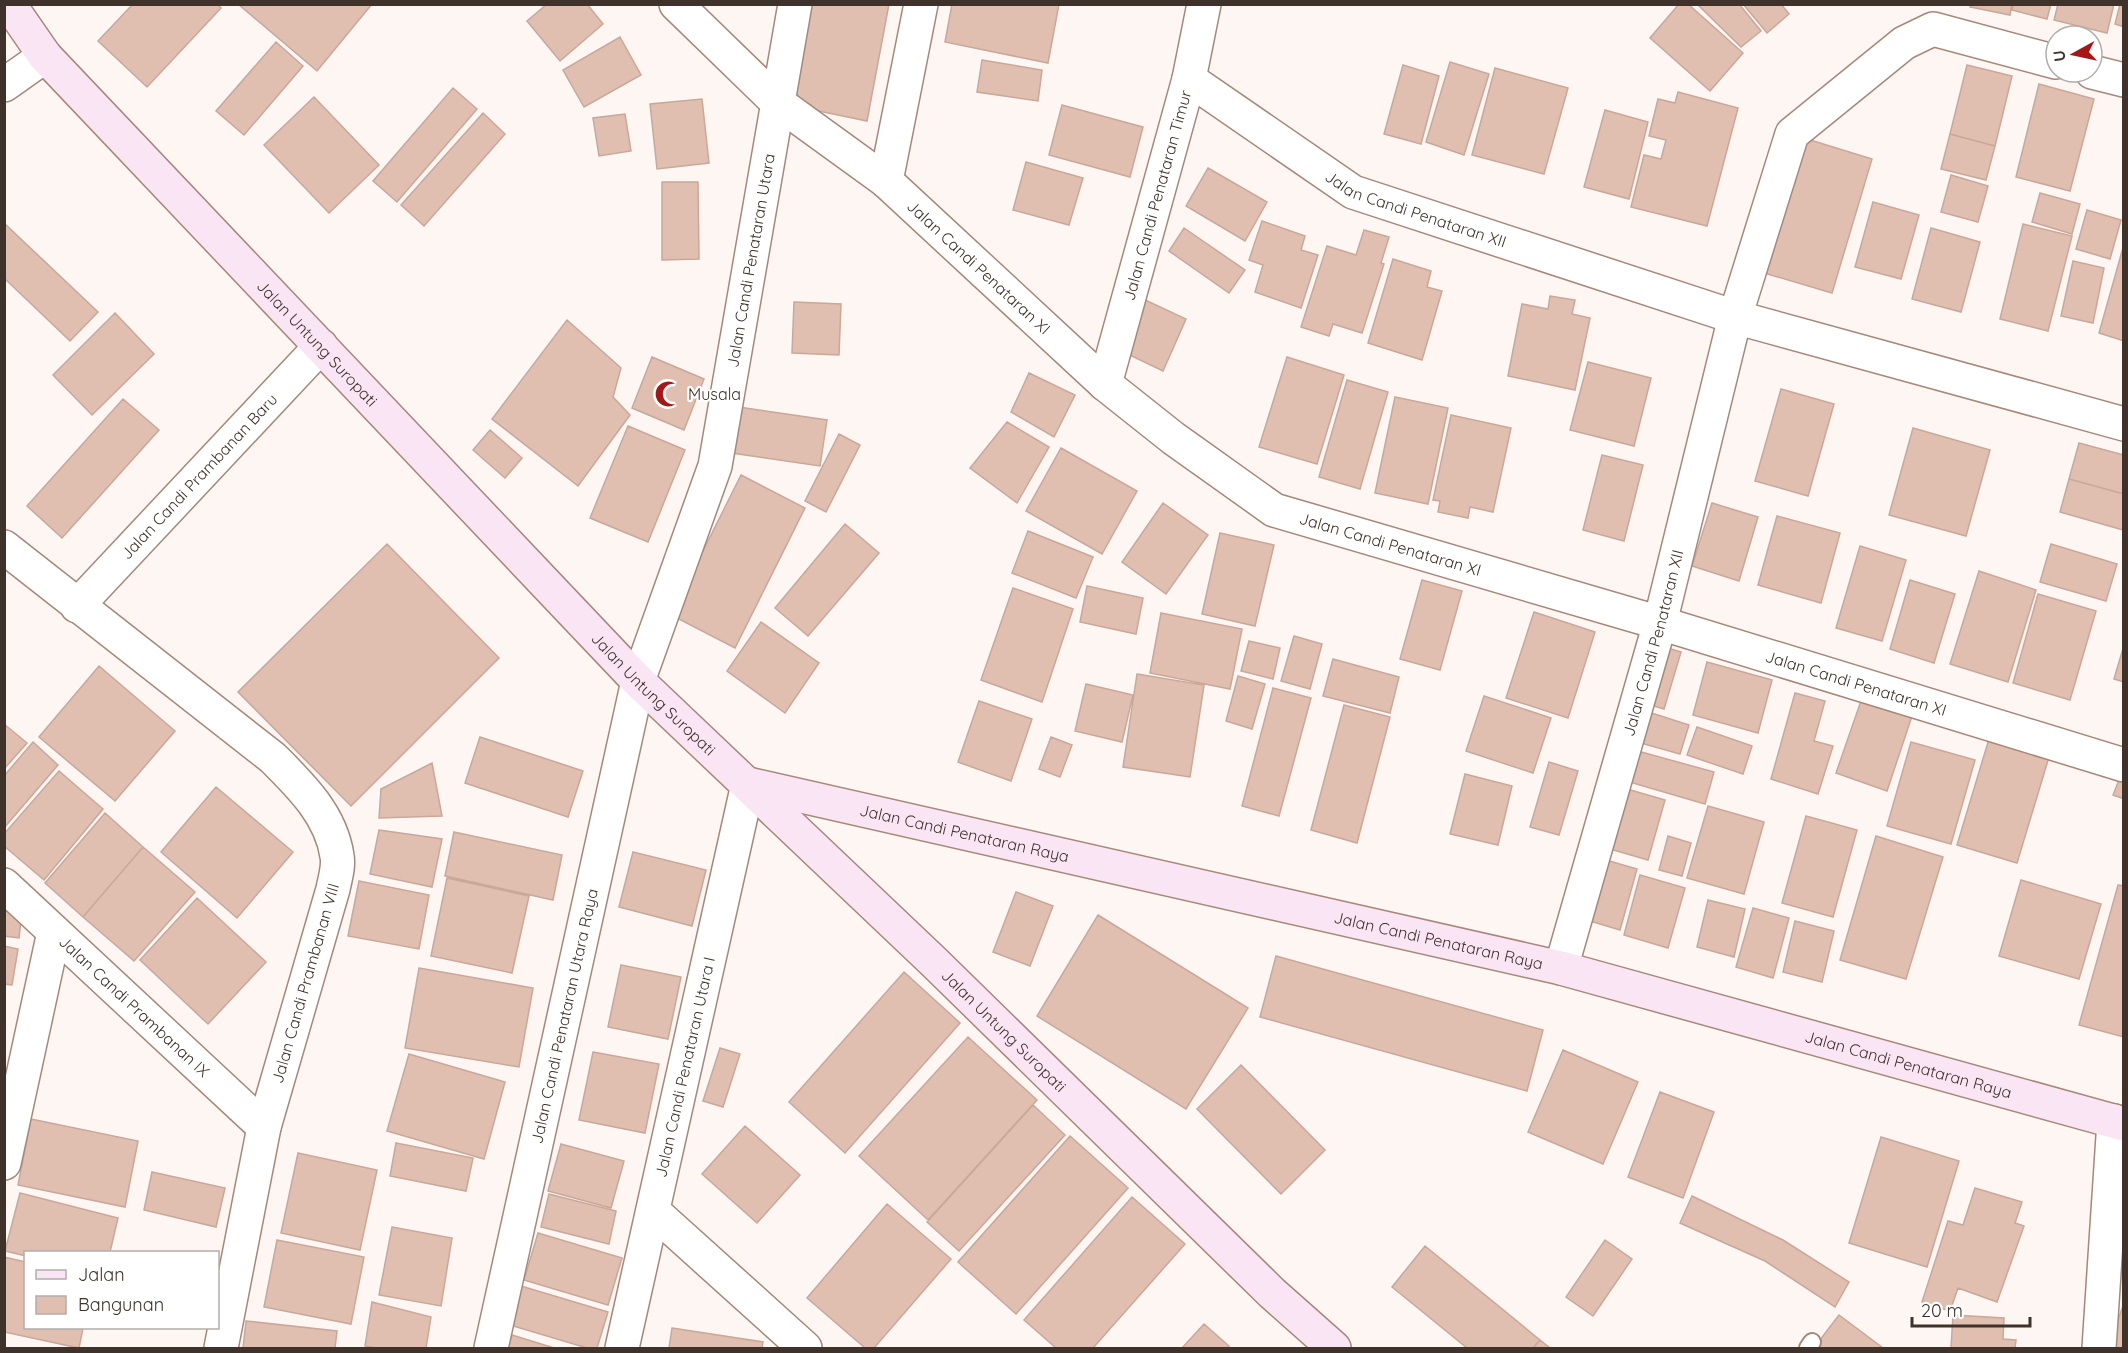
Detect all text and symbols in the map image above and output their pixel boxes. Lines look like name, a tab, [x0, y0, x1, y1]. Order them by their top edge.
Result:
north arrow	[2044, 24, 2104, 84]
text: U	[2048, 49, 2070, 63]
street label: Jalan Candi Penataran Timur	[1119, 87, 1196, 303]
street label: Jalan Candi Penataran Utara	[722, 152, 779, 369]
street label: Jalan Candi Penataran XII	[1322, 166, 1509, 252]
street label: Jalan Candi Penataran XI	[903, 196, 1055, 338]
street label: Jalan Untung Suropati	[253, 276, 382, 410]
mosque icon: Musala	[653, 379, 683, 409]
place label: Musala	[688, 384, 741, 404]
street label: Jalan Candi Prambanan Baru	[116, 389, 281, 563]
street label: Jalan Candi Penataran XI	[1297, 508, 1483, 580]
street label: Jalan Candi Penataran XII	[1618, 548, 1688, 738]
street label: Jalan Untung Suropati	[587, 628, 720, 760]
street label: Jalan Candi Penataran XI	[1763, 646, 1949, 720]
street label: Jalan Candi Penataran Raya	[858, 800, 1071, 866]
street label: Jalan Candi Prambanan VIII	[267, 881, 343, 1085]
street label: Jalan Candi Penataran Utara Raya	[526, 887, 602, 1145]
street label: Jalan Candi Penataran Raya	[1332, 907, 1545, 974]
street label: Jalan Candi Prambanan IX	[55, 931, 214, 1081]
street label: Jalan Candi Penataran Utara I	[650, 955, 719, 1179]
street label: Jalan Untung Suropati	[938, 965, 1071, 1096]
street label: Jalan Candi Penataran Raya	[1803, 1026, 2014, 1102]
legend	[24, 1251, 219, 1329]
text: Jalan	[78, 1263, 125, 1286]
scale bar	[1912, 1290, 2030, 1328]
text: Bangunan	[78, 1293, 164, 1316]
text: 20 m	[1921, 1299, 1963, 1322]

